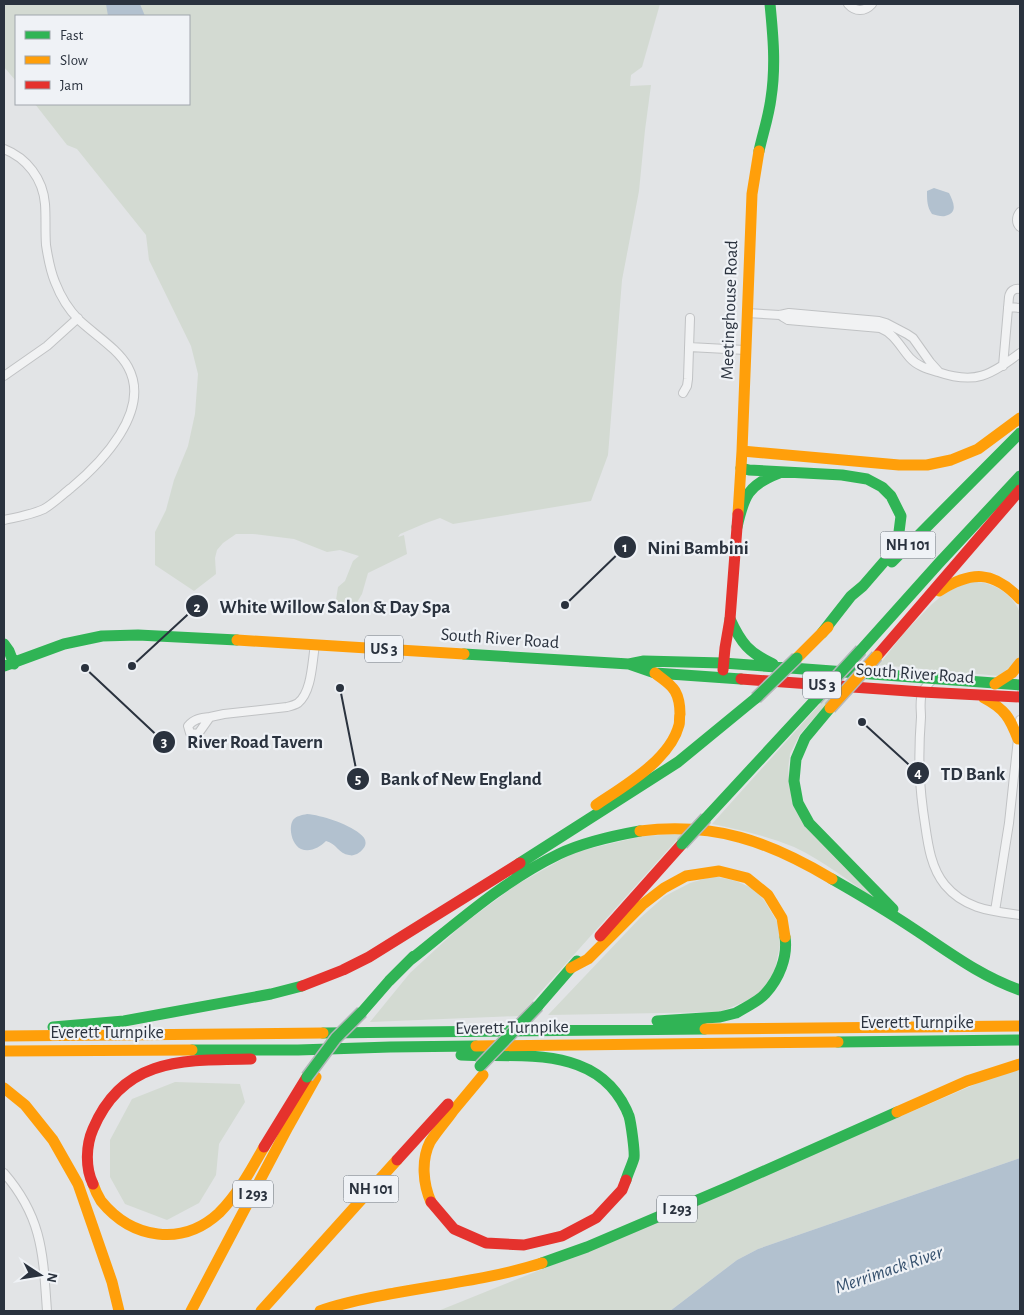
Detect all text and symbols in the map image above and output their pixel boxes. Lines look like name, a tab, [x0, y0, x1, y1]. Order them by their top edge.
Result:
legend	[15, 15, 190, 105]
text: Fast	[60, 28, 84, 43]
text: Slow	[60, 53, 88, 68]
text: Jam	[60, 78, 83, 93]
street label: Meetinghouse Road	[719, 240, 741, 380]
callout: Nini Bambini	[612, 530, 758, 564]
road number: NH 101	[880, 532, 936, 558]
text: Nini Bambini	[647, 539, 749, 558]
text: 1	[622, 540, 628, 555]
callout: White Willow Salon & Day Spa	[185, 589, 461, 623]
text: White Willow Salon & Day Spa	[220, 598, 450, 617]
text: 2	[193, 600, 201, 615]
street label: South River Road	[440, 626, 560, 652]
road number: US 3	[365, 636, 403, 662]
street label: South River Road	[855, 661, 975, 687]
road number: US 3	[803, 672, 841, 698]
callout: River Road Tavern	[152, 725, 333, 759]
text: River Road Tavern	[187, 733, 323, 752]
text: 3	[161, 735, 167, 750]
callout: TD Bank	[906, 756, 1015, 790]
callout: Bank of New England	[346, 762, 552, 796]
text: TD Bank	[941, 765, 1006, 784]
text: 4	[914, 766, 922, 781]
text: Bank of New England	[380, 770, 542, 789]
text: 5	[355, 772, 361, 787]
street label: Everett Turnpike	[860, 1014, 974, 1032]
street label: Everett Turnpike	[455, 1018, 569, 1038]
street label: Everett Turnpike	[50, 1024, 164, 1042]
road number: NH 101	[344, 1176, 398, 1202]
road number: I 293	[233, 1180, 273, 1208]
road number: I 293	[657, 1196, 697, 1222]
water label: Merrimack River	[833, 1242, 946, 1297]
north arrow	[15, 1250, 65, 1300]
text: N	[44, 1271, 60, 1284]

